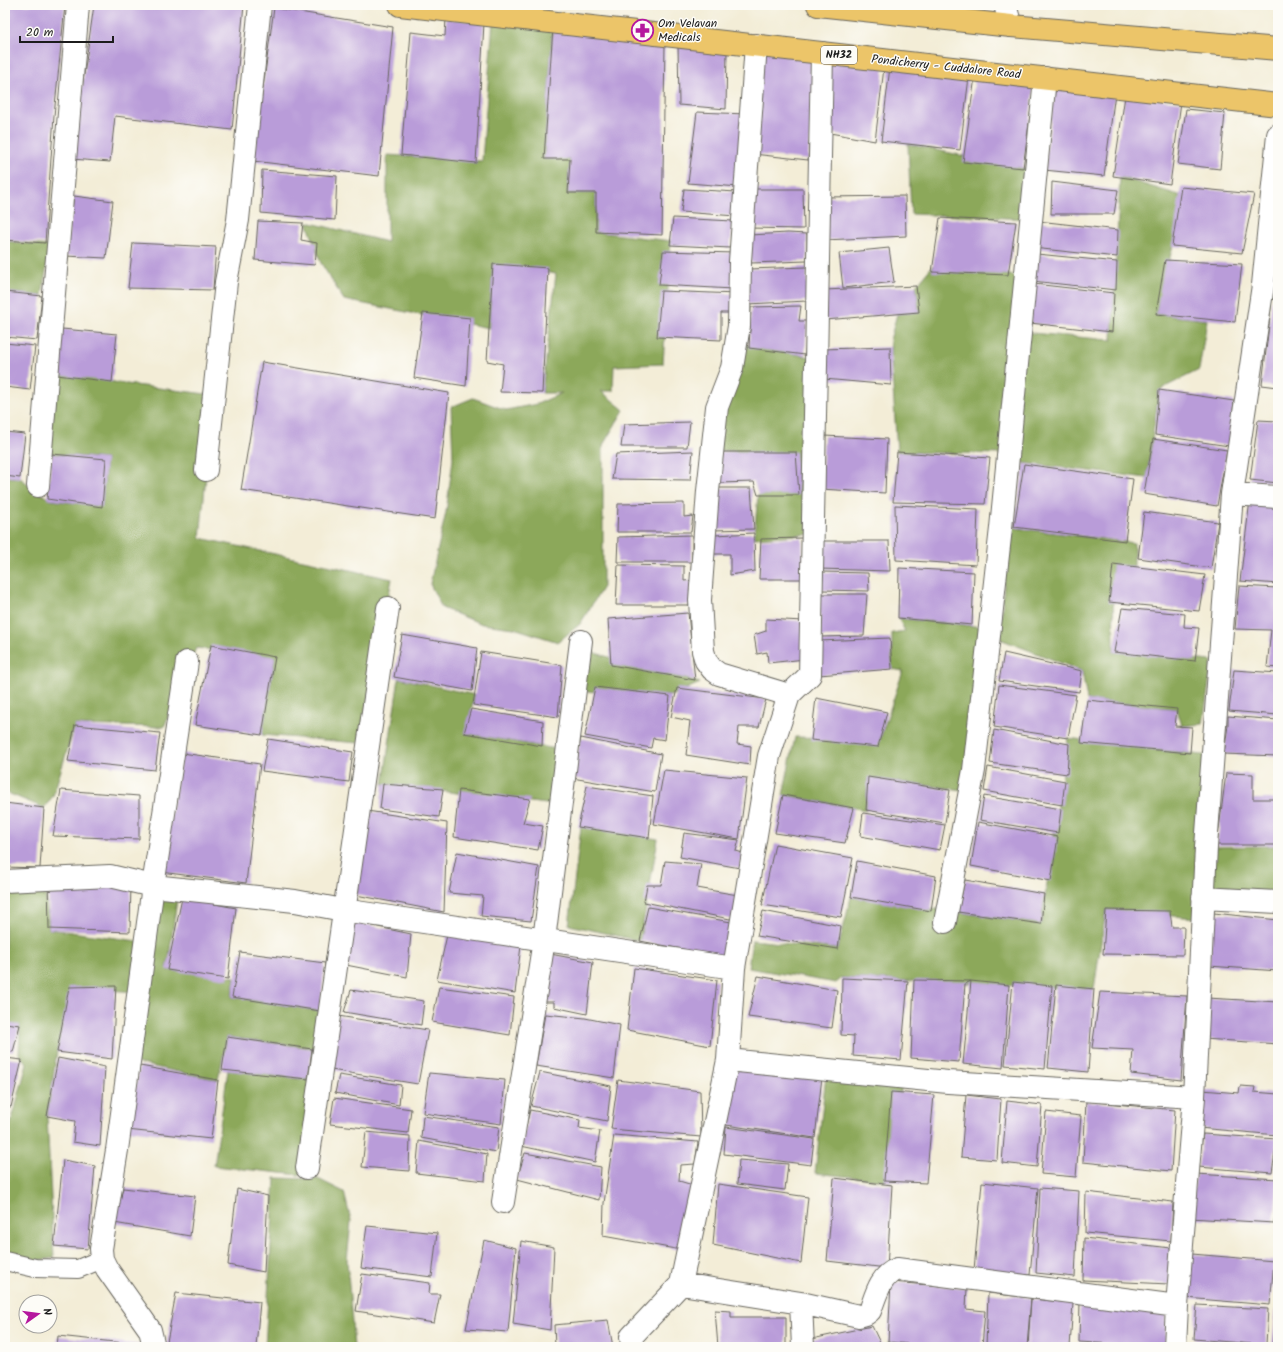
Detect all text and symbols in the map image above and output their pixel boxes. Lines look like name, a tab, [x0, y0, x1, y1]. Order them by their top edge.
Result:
place label: Om Velavan Medicals	[658, 14, 717, 47]
pharmacy icon: Om Velavan Medicals	[630, 17, 656, 43]
scale bar	[20, 18, 113, 44]
text: 20 m	[26, 23, 54, 42]
road number: NH32	[821, 46, 857, 64]
street label: Pondicherry - Cuddalore Road	[870, 50, 1023, 84]
north arrow	[18, 1294, 58, 1334]
text: N	[37, 1306, 56, 1317]

